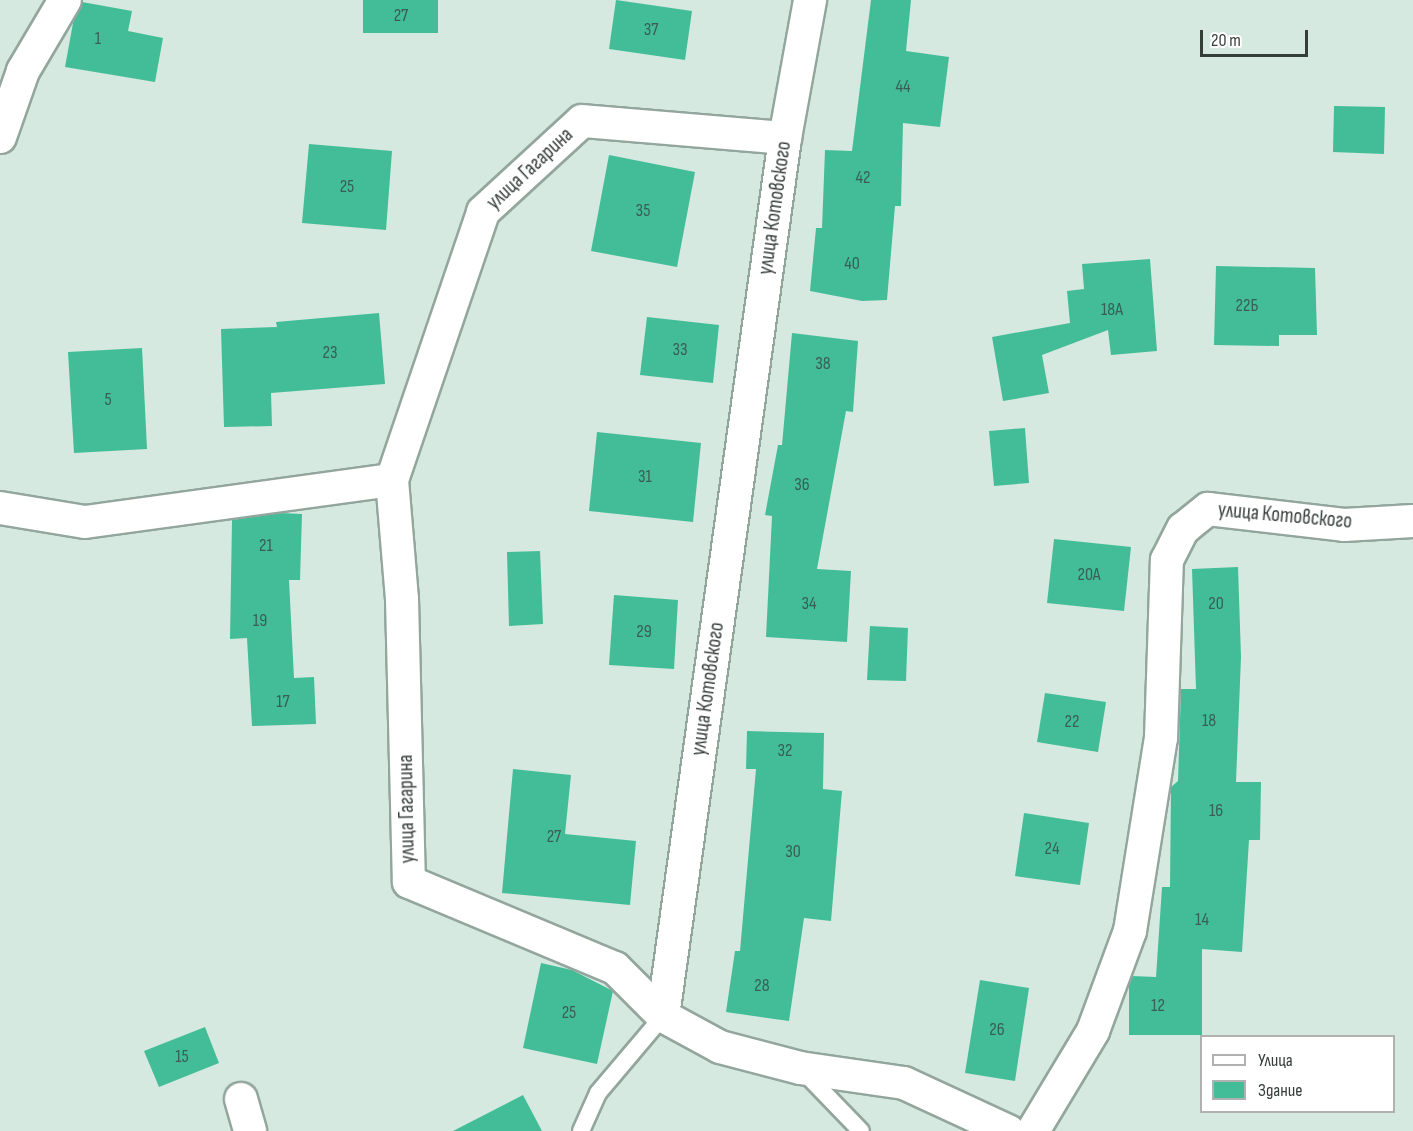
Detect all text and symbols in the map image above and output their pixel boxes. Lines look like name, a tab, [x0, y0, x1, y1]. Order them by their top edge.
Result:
house number: 27	[394, 5, 408, 27]
scale bar	[1203, 18, 1311, 56]
house number: 37	[644, 19, 658, 41]
house number: 1	[95, 28, 101, 50]
text: 20 m	[1211, 30, 1241, 51]
house number: 44	[895, 76, 911, 98]
street label: улица Гагарина	[482, 123, 578, 215]
street label: улица Котовского	[753, 140, 797, 276]
house number: 42	[855, 167, 871, 189]
house number: 25	[340, 176, 354, 198]
house number: 35	[636, 200, 650, 222]
house number: 40	[844, 253, 860, 275]
house number: 22Б	[1236, 295, 1258, 317]
house number: 18А	[1101, 299, 1123, 321]
house number: 33	[672, 339, 688, 361]
house number: 23	[323, 342, 337, 364]
house number: 38	[815, 353, 831, 375]
house number: 5	[104, 389, 112, 411]
house number: 31	[638, 466, 652, 488]
house number: 36	[794, 474, 810, 496]
street label: улица Котовского	[1217, 498, 1353, 534]
house number: 21	[259, 535, 273, 557]
house number: 20А	[1077, 564, 1101, 586]
house number: 34	[801, 593, 817, 615]
house number: 20	[1208, 593, 1224, 615]
house number: 19	[253, 610, 267, 632]
house number: 29	[636, 621, 652, 643]
street label: улица Котовского	[686, 621, 730, 757]
house number: 17	[276, 691, 290, 713]
house number: 18	[1202, 710, 1216, 732]
house number: 22	[1065, 711, 1079, 733]
house number: 32	[778, 740, 792, 762]
street label: улица Гагарина	[393, 754, 421, 864]
house number: 16	[1209, 800, 1223, 822]
house number: 27	[547, 826, 561, 848]
house number: 24	[1045, 838, 1059, 860]
house number: 30	[785, 841, 801, 863]
house number: 14	[1195, 909, 1209, 931]
house number: 28	[754, 975, 770, 997]
house number: 12	[1151, 995, 1165, 1017]
house number: 25	[562, 1002, 576, 1024]
house number: 26	[989, 1019, 1005, 1041]
legend	[1200, 1035, 1395, 1113]
house number: 15	[175, 1046, 189, 1068]
text: Улица	[1258, 1050, 1293, 1071]
text: Здание	[1258, 1080, 1303, 1101]

